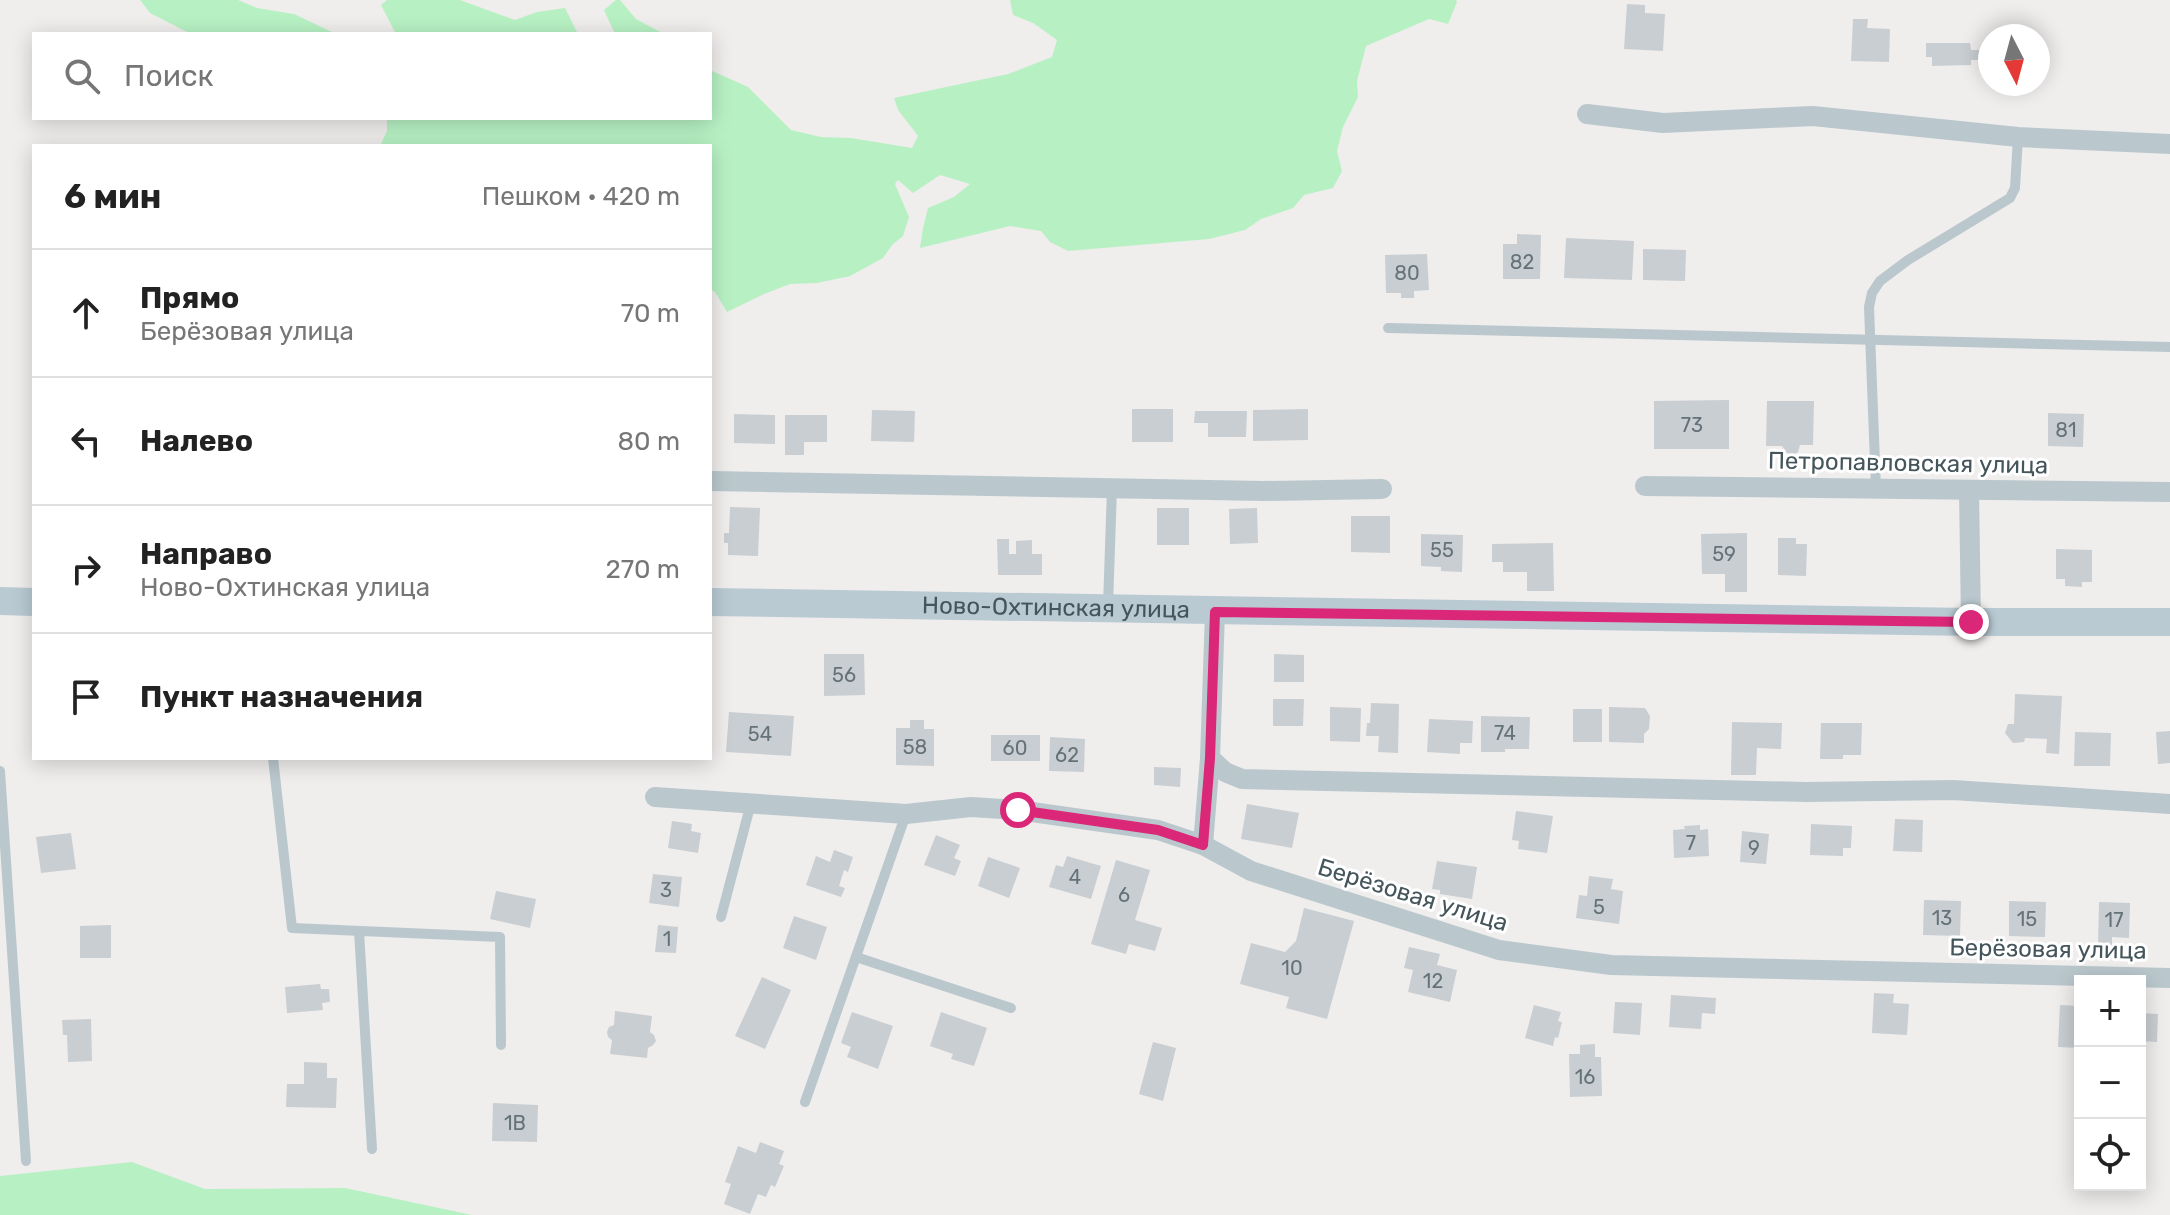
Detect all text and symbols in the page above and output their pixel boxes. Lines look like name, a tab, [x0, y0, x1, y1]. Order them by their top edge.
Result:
north arrow	[1978, 24, 2050, 96]
search box	[32, 32, 712, 120]
icon: search	[60, 54, 104, 98]
text: Поиск	[124, 58, 214, 94]
text: 6 мин	[64, 176, 161, 217]
text: Пешком · 420 m	[482, 181, 680, 212]
house number: 82	[1510, 250, 1534, 274]
house number: 80	[1394, 261, 1420, 285]
text: Прямо	[140, 280, 239, 316]
icon: ahead	[64, 291, 108, 335]
text: 70 m	[621, 298, 680, 329]
text: Берёзовая улица	[140, 316, 354, 347]
house number: 73	[1681, 413, 1703, 437]
house number: 81	[2055, 418, 2077, 442]
icon: left	[64, 419, 108, 463]
text: Налево	[140, 423, 253, 459]
text: 80 m	[617, 426, 680, 457]
street label: Петропавловская улица	[1768, 447, 2048, 479]
text: Направо	[140, 536, 272, 572]
house number: 55	[1430, 538, 1454, 562]
house number: 59	[1712, 542, 1736, 566]
icon: right	[64, 547, 108, 591]
text: 270 m	[605, 554, 680, 585]
text: Ново-Охтинская улица	[140, 572, 430, 603]
street label: Ново-Охтинская улица	[922, 591, 1190, 624]
route end	[1953, 604, 1989, 640]
house number: 56	[832, 663, 856, 687]
icon: arrive	[64, 675, 108, 719]
text: Пункт назначения	[140, 679, 423, 715]
house number: 74	[1494, 721, 1516, 745]
house number: 54	[748, 722, 772, 746]
house number: 58	[903, 735, 927, 759]
house number: 60	[1003, 736, 1027, 760]
house number: 62	[1055, 743, 1079, 767]
route start	[1000, 792, 1036, 828]
house number: 7	[1686, 831, 1696, 855]
house number: 9	[1748, 836, 1760, 860]
street label: Берёзовая улица	[1315, 853, 1511, 937]
house number: 4	[1069, 865, 1081, 889]
house number: 3	[660, 878, 672, 902]
house number: 6	[1118, 883, 1130, 907]
house number: 5	[1593, 895, 1605, 919]
house number: 13	[1932, 906, 1952, 930]
house number: 15	[2017, 907, 2037, 931]
house number: 17	[2105, 908, 2123, 932]
house number: 1	[663, 927, 671, 951]
street label: Берёзовая улица	[1949, 933, 2147, 965]
house number: 10	[1281, 956, 1303, 980]
house number: 12	[1423, 969, 1443, 993]
map controls	[2074, 975, 2146, 1191]
button: +	[2074, 975, 2146, 1047]
button: −	[2074, 1047, 2146, 1119]
house number: 16	[1575, 1065, 1595, 1089]
house number: 1В	[504, 1111, 526, 1135]
button: locate	[2074, 1119, 2146, 1191]

